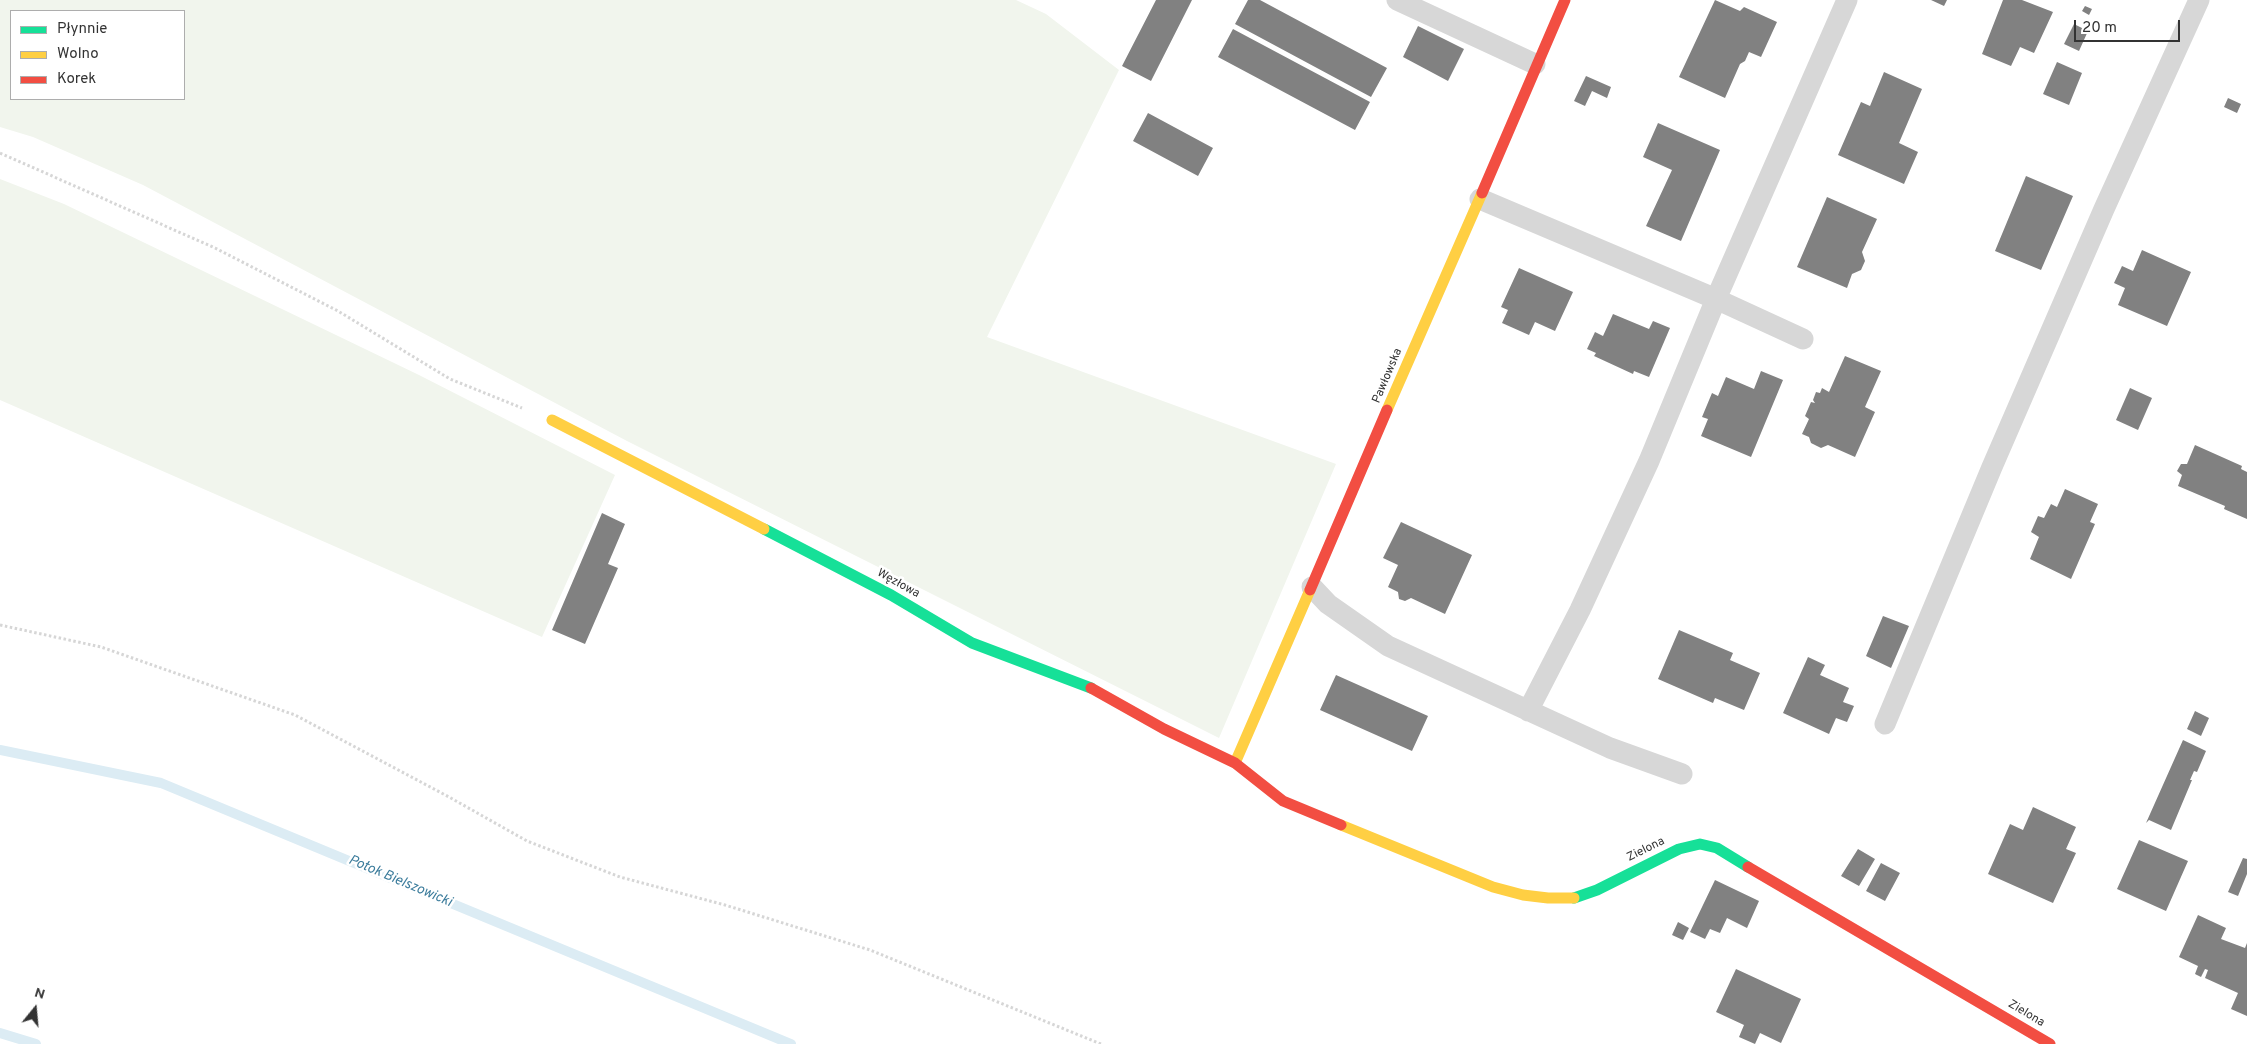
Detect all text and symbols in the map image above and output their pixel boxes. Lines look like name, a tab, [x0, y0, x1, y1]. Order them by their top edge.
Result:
legend	[10, 10, 185, 100]
scale bar	[2077, 10, 2183, 42]
text: 20 m	[2082, 19, 2117, 38]
text: Płynnie	[57, 20, 107, 39]
text: Wolno	[57, 45, 99, 64]
text: Korek	[57, 70, 96, 89]
street label: Pawłowska	[1370, 346, 1406, 406]
street label: Węzłowa	[874, 566, 922, 602]
street label: Zielona	[1625, 835, 1667, 865]
water label: Potok Bielszowicki	[346, 853, 454, 911]
north arrow	[10, 984, 60, 1034]
text: N	[32, 985, 47, 1004]
street label: Zielona	[2005, 997, 2047, 1031]

